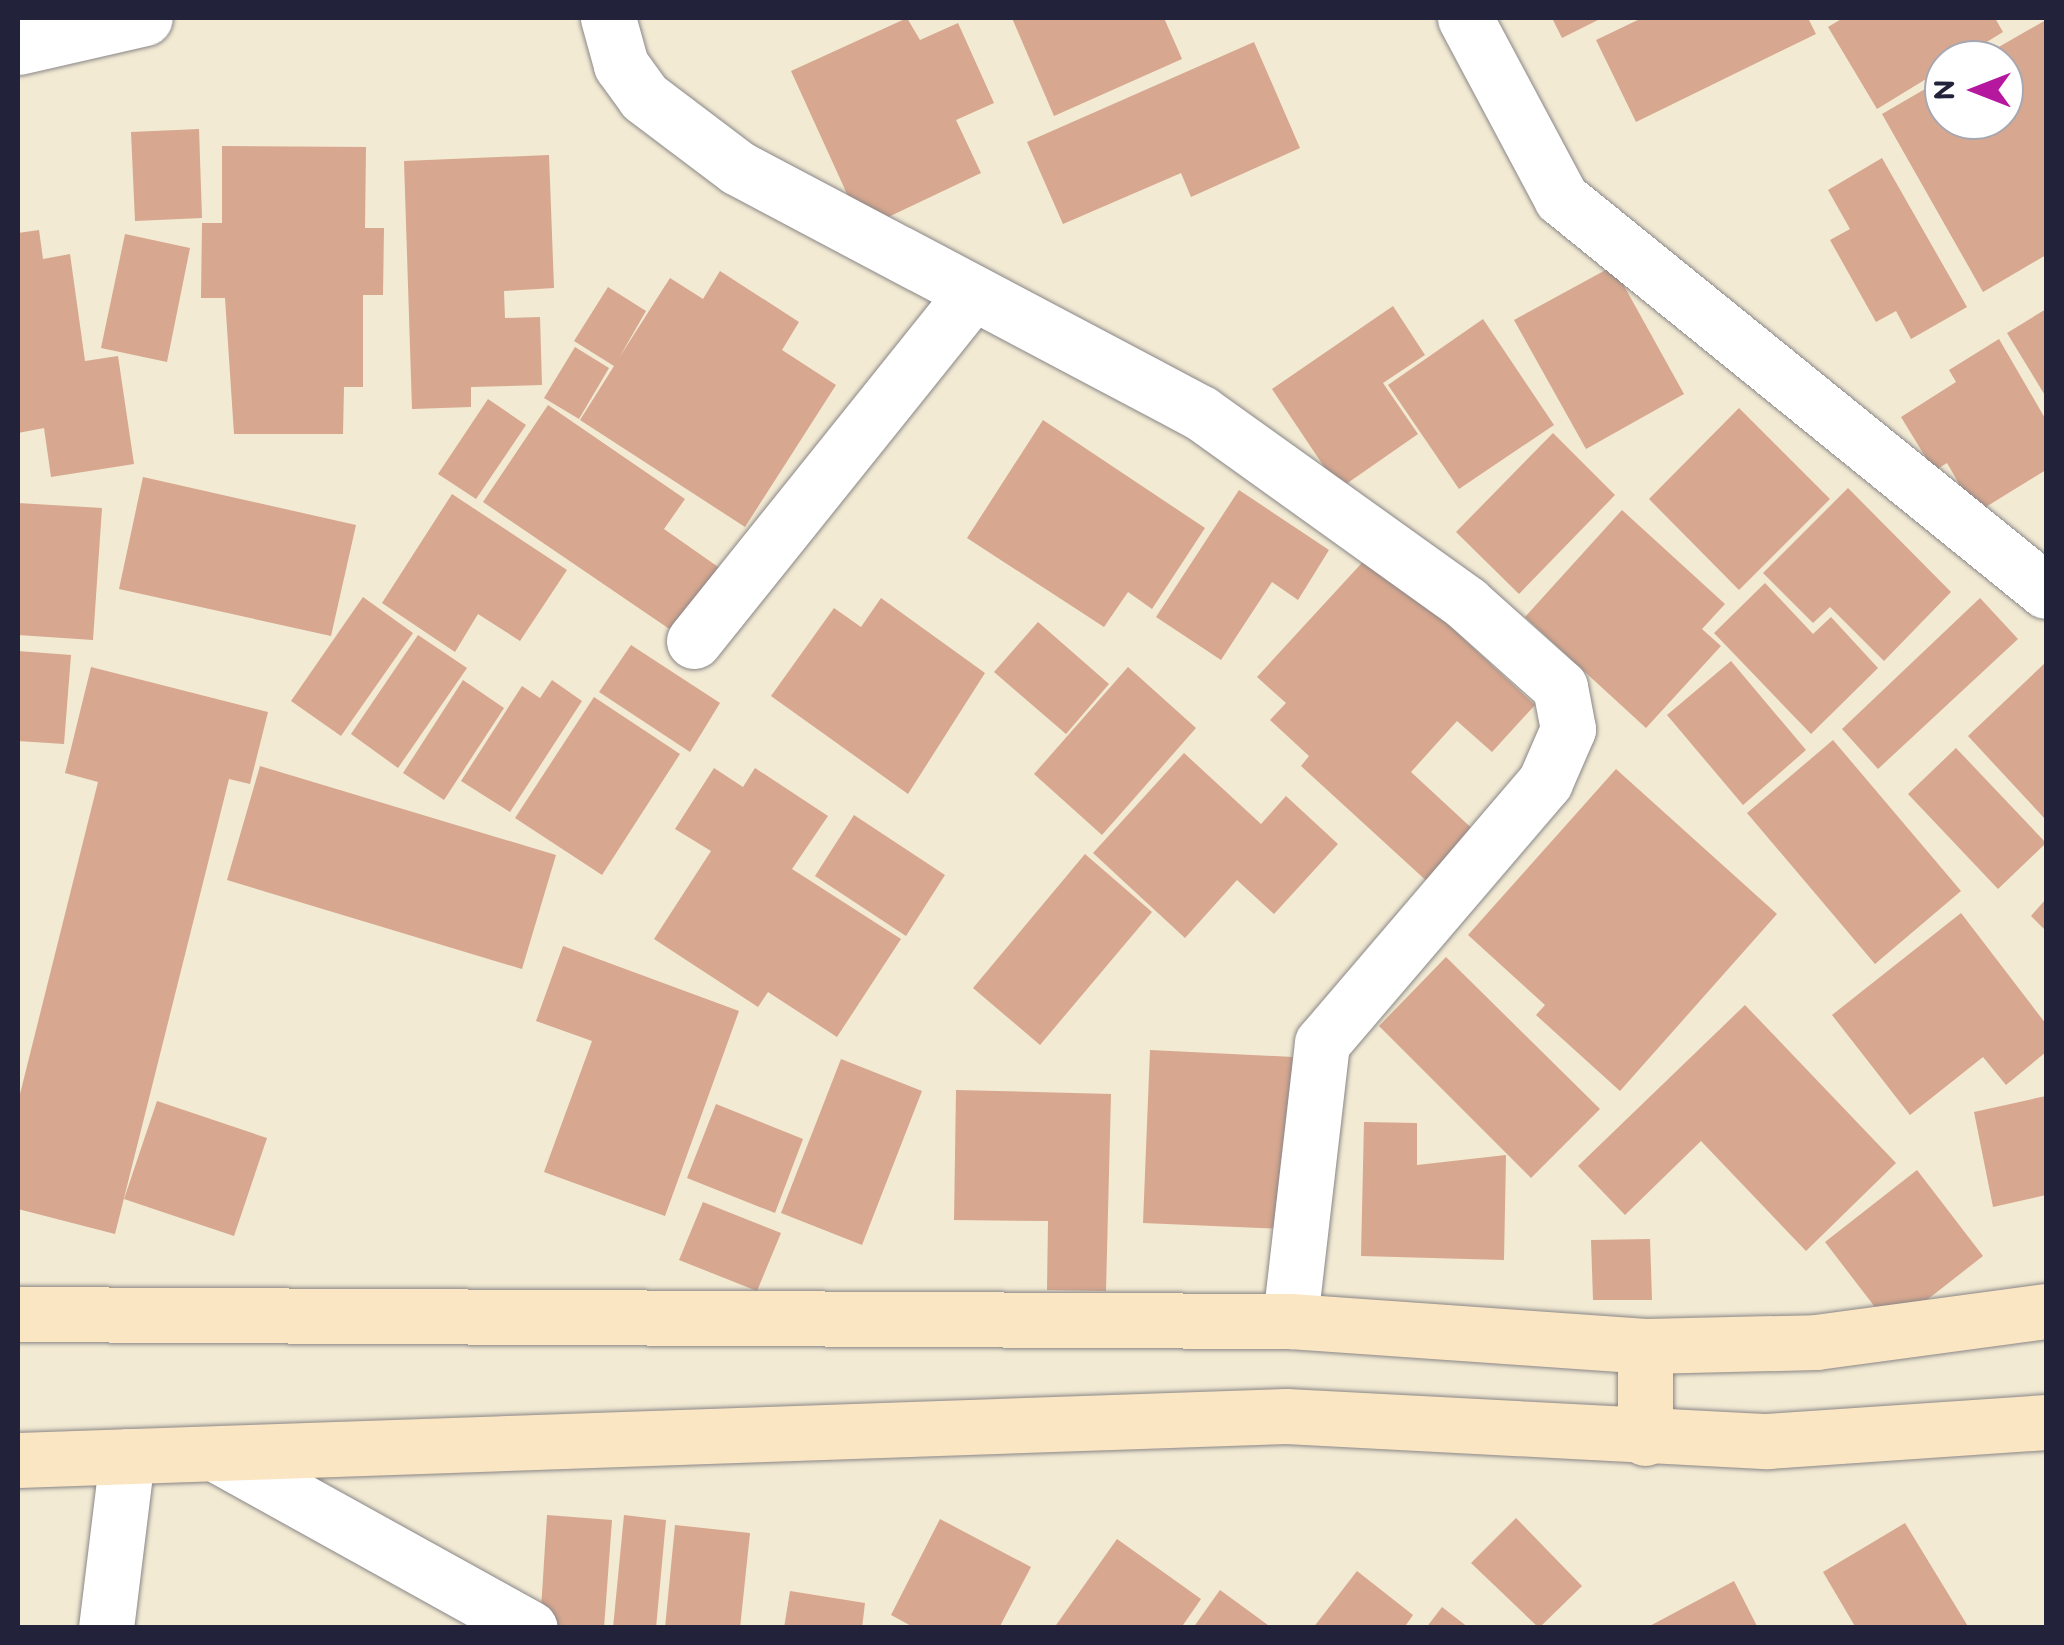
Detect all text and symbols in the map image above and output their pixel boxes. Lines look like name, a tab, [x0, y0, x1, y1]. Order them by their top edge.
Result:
north arrow	[1924, 40, 2024, 140]
text: N	[1929, 79, 1962, 101]

